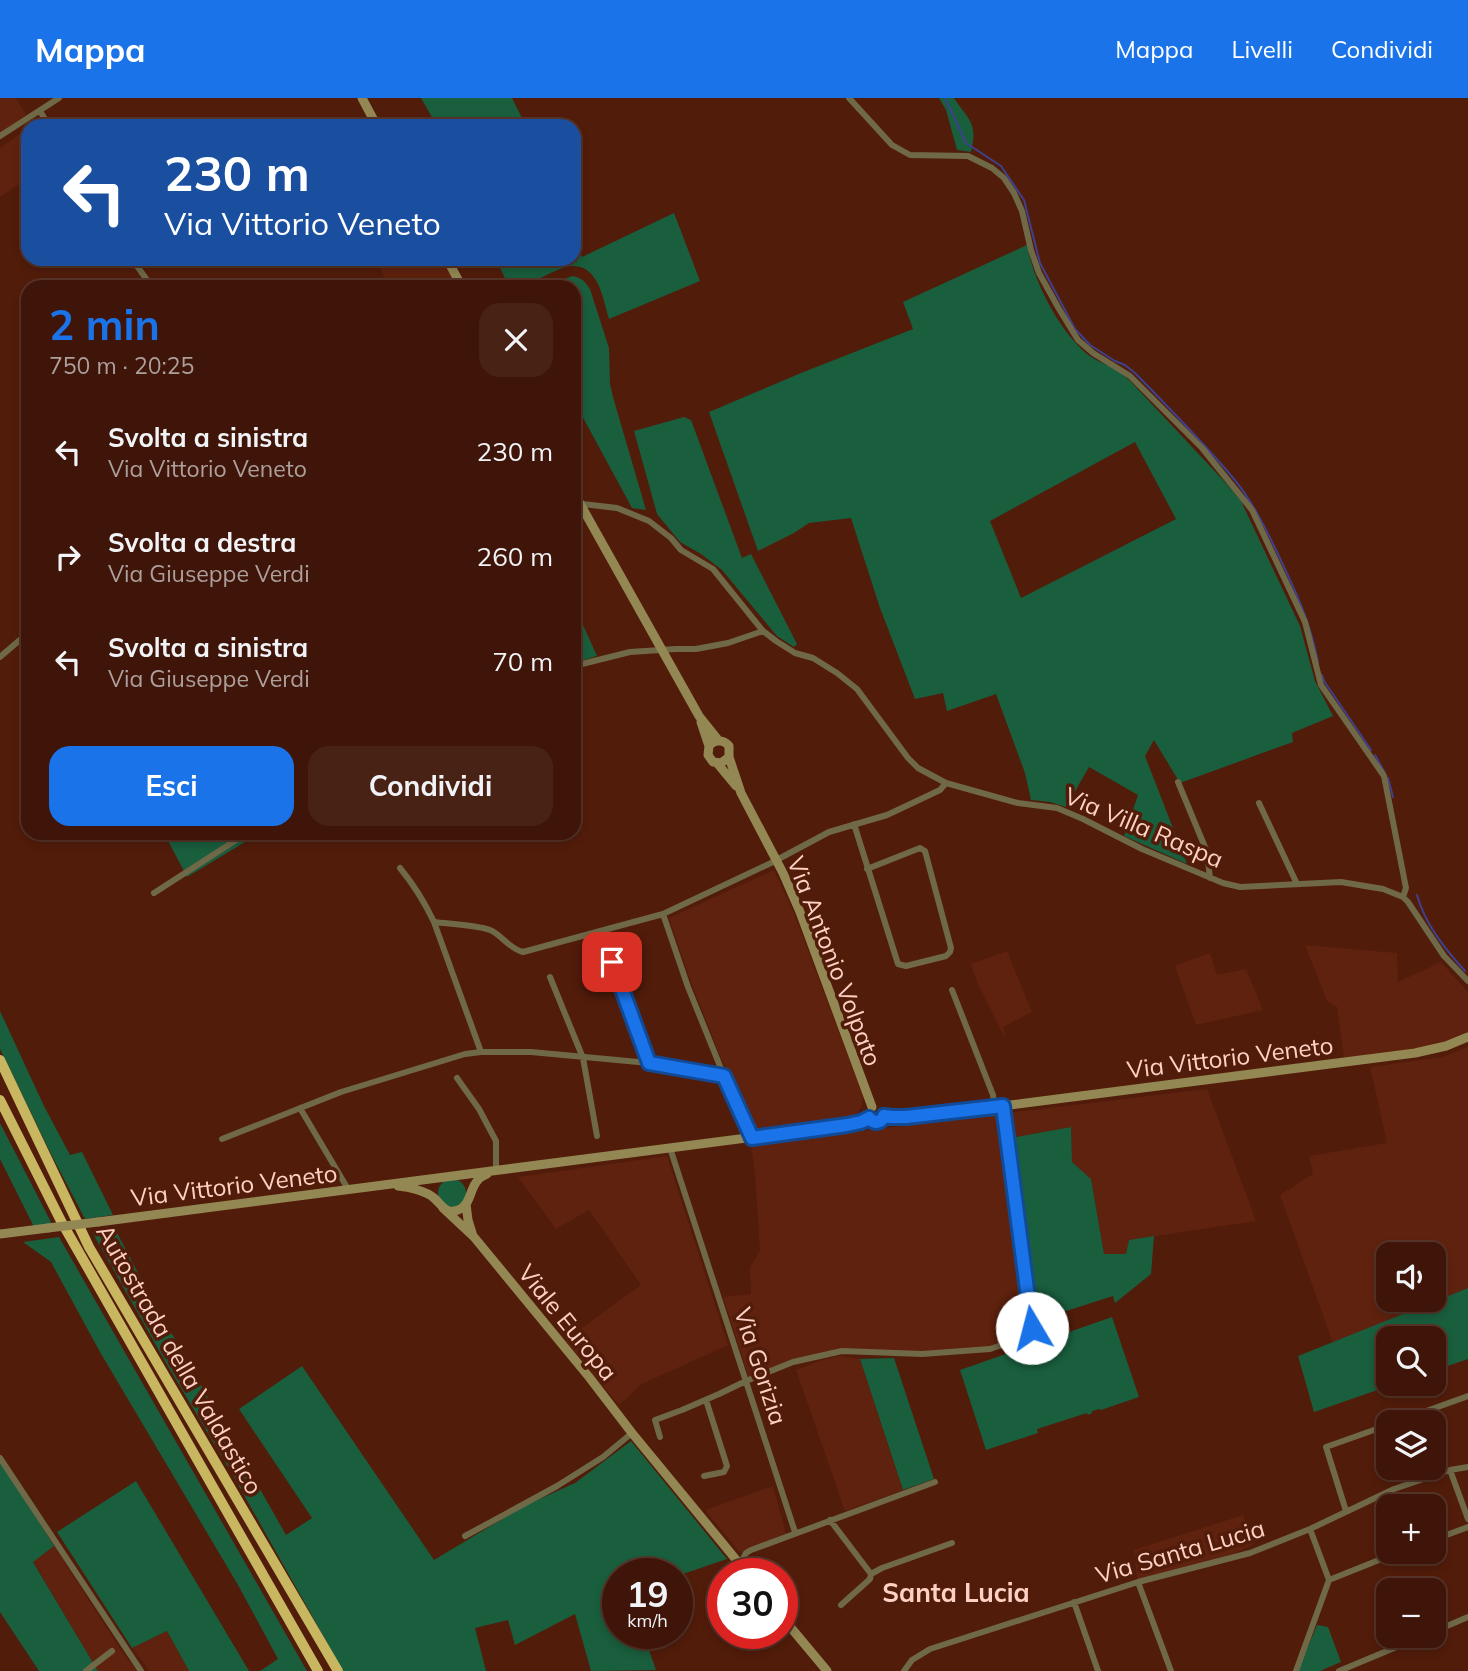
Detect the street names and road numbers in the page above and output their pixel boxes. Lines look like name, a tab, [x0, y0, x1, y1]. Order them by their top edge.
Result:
street label: Via Villa Raspa	[1060, 780, 1228, 874]
street label: Via Antonio Volpato	[781, 852, 889, 1070]
street label: Via Vittorio Veneto	[1125, 1029, 1335, 1085]
street label: Via Vittorio Veneto	[129, 1157, 339, 1213]
street label: Autostrada della Valdastico	[90, 1219, 270, 1499]
street label: Viale Europa	[512, 1258, 624, 1386]
street label: Via Gorizia	[728, 1304, 794, 1428]
street label: Via Santa Lucia	[1092, 1513, 1268, 1589]

